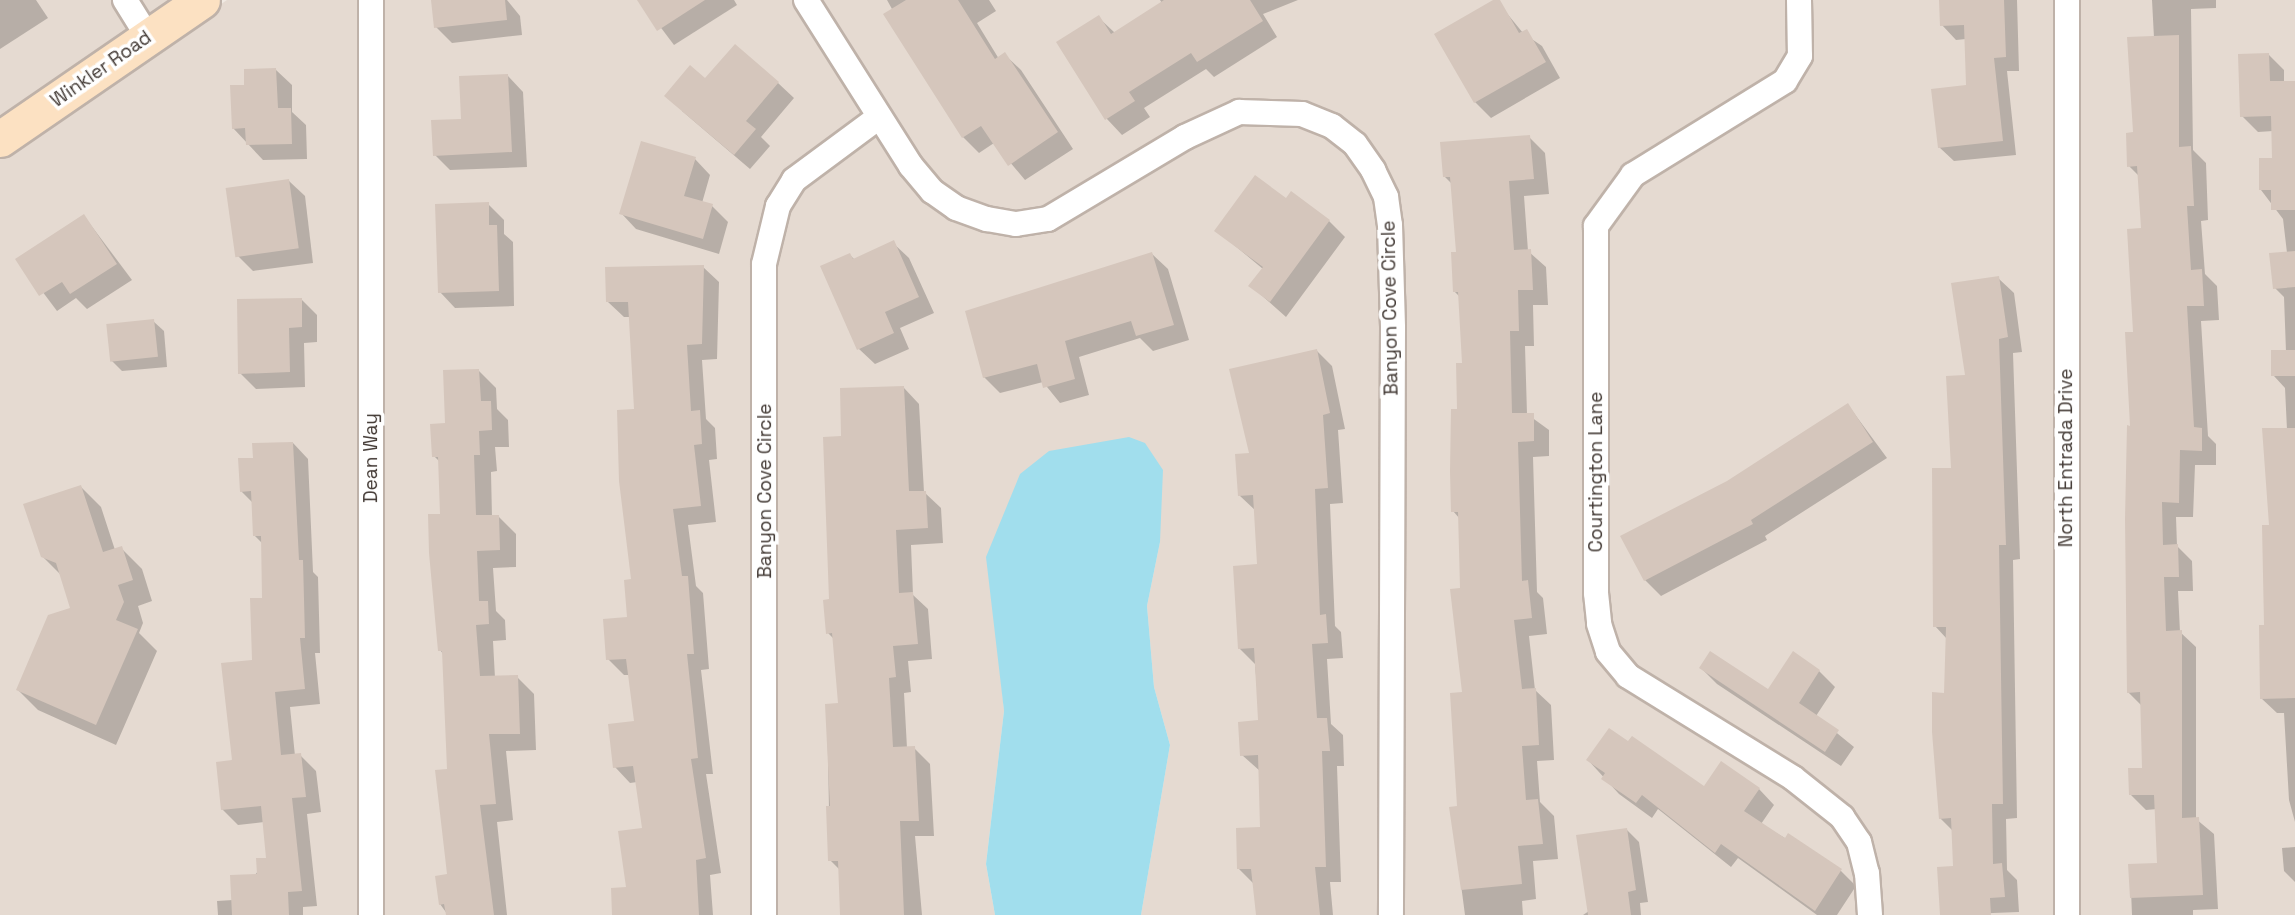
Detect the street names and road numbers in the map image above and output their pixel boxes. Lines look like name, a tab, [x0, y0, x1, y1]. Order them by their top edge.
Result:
street label: Winkler Road	[46, 26, 156, 112]
street label: Banyon Cove Circle	[1377, 220, 1403, 396]
street label: North Entrada Drive	[2055, 369, 2077, 547]
street label: Courtington Lane	[1585, 392, 1607, 552]
street label: Banyon Cove Circle	[754, 403, 776, 579]
street label: Dean Way	[360, 413, 382, 503]

